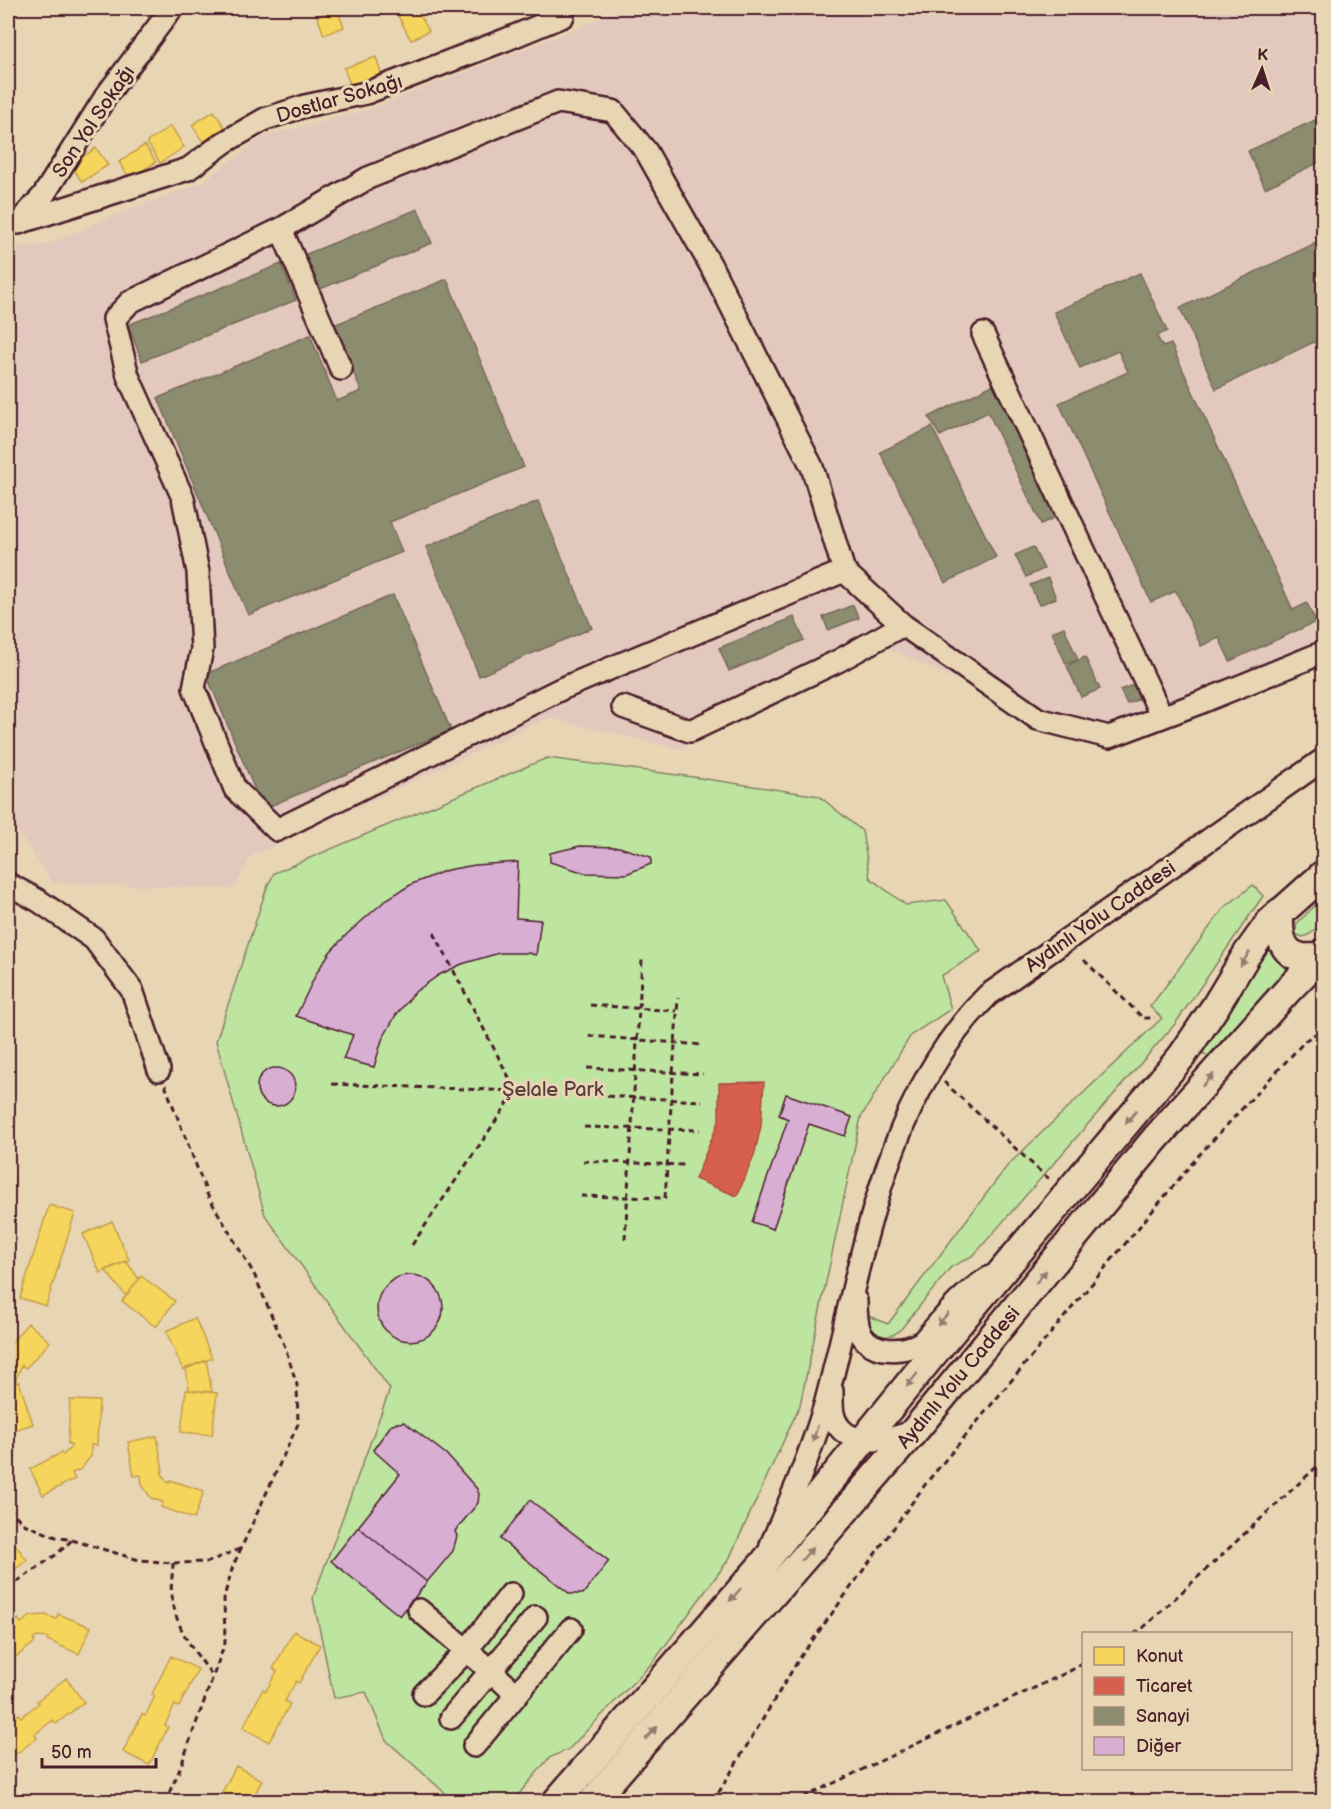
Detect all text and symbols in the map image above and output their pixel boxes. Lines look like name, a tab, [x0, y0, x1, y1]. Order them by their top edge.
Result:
north arrow	[1232, 39, 1292, 99]
text: K	[1257, 46, 1269, 65]
street label: Son Yol Sokağı	[47, 61, 140, 182]
street label: Dostlar Sokağı	[273, 69, 405, 128]
street label: Aydınlı Yolu Caddesi	[1021, 856, 1181, 978]
one-way arrow	[1239, 951, 1250, 967]
one-way arrow	[1201, 1073, 1214, 1088]
park label: Şelale Park	[502, 1078, 604, 1102]
one-way arrow	[1125, 1109, 1138, 1124]
one-way arrow	[1034, 1270, 1047, 1285]
street label: Aydınlı Yolu Caddesi	[892, 1302, 1025, 1454]
one-way arrow	[937, 1311, 950, 1326]
one-way arrow	[907, 1372, 919, 1387]
one-way arrow	[810, 1425, 820, 1443]
one-way arrow	[800, 1547, 813, 1562]
one-way arrow	[729, 1587, 742, 1602]
legend	[1082, 1632, 1292, 1770]
text: Konut	[1136, 1646, 1184, 1667]
text: Ticaret	[1136, 1676, 1193, 1697]
text: Sanayi	[1136, 1706, 1190, 1727]
one-way arrow	[644, 1726, 657, 1741]
scale bar	[42, 1731, 156, 1769]
text: Diğer	[1136, 1736, 1181, 1757]
text: 50 m	[51, 1742, 92, 1763]

